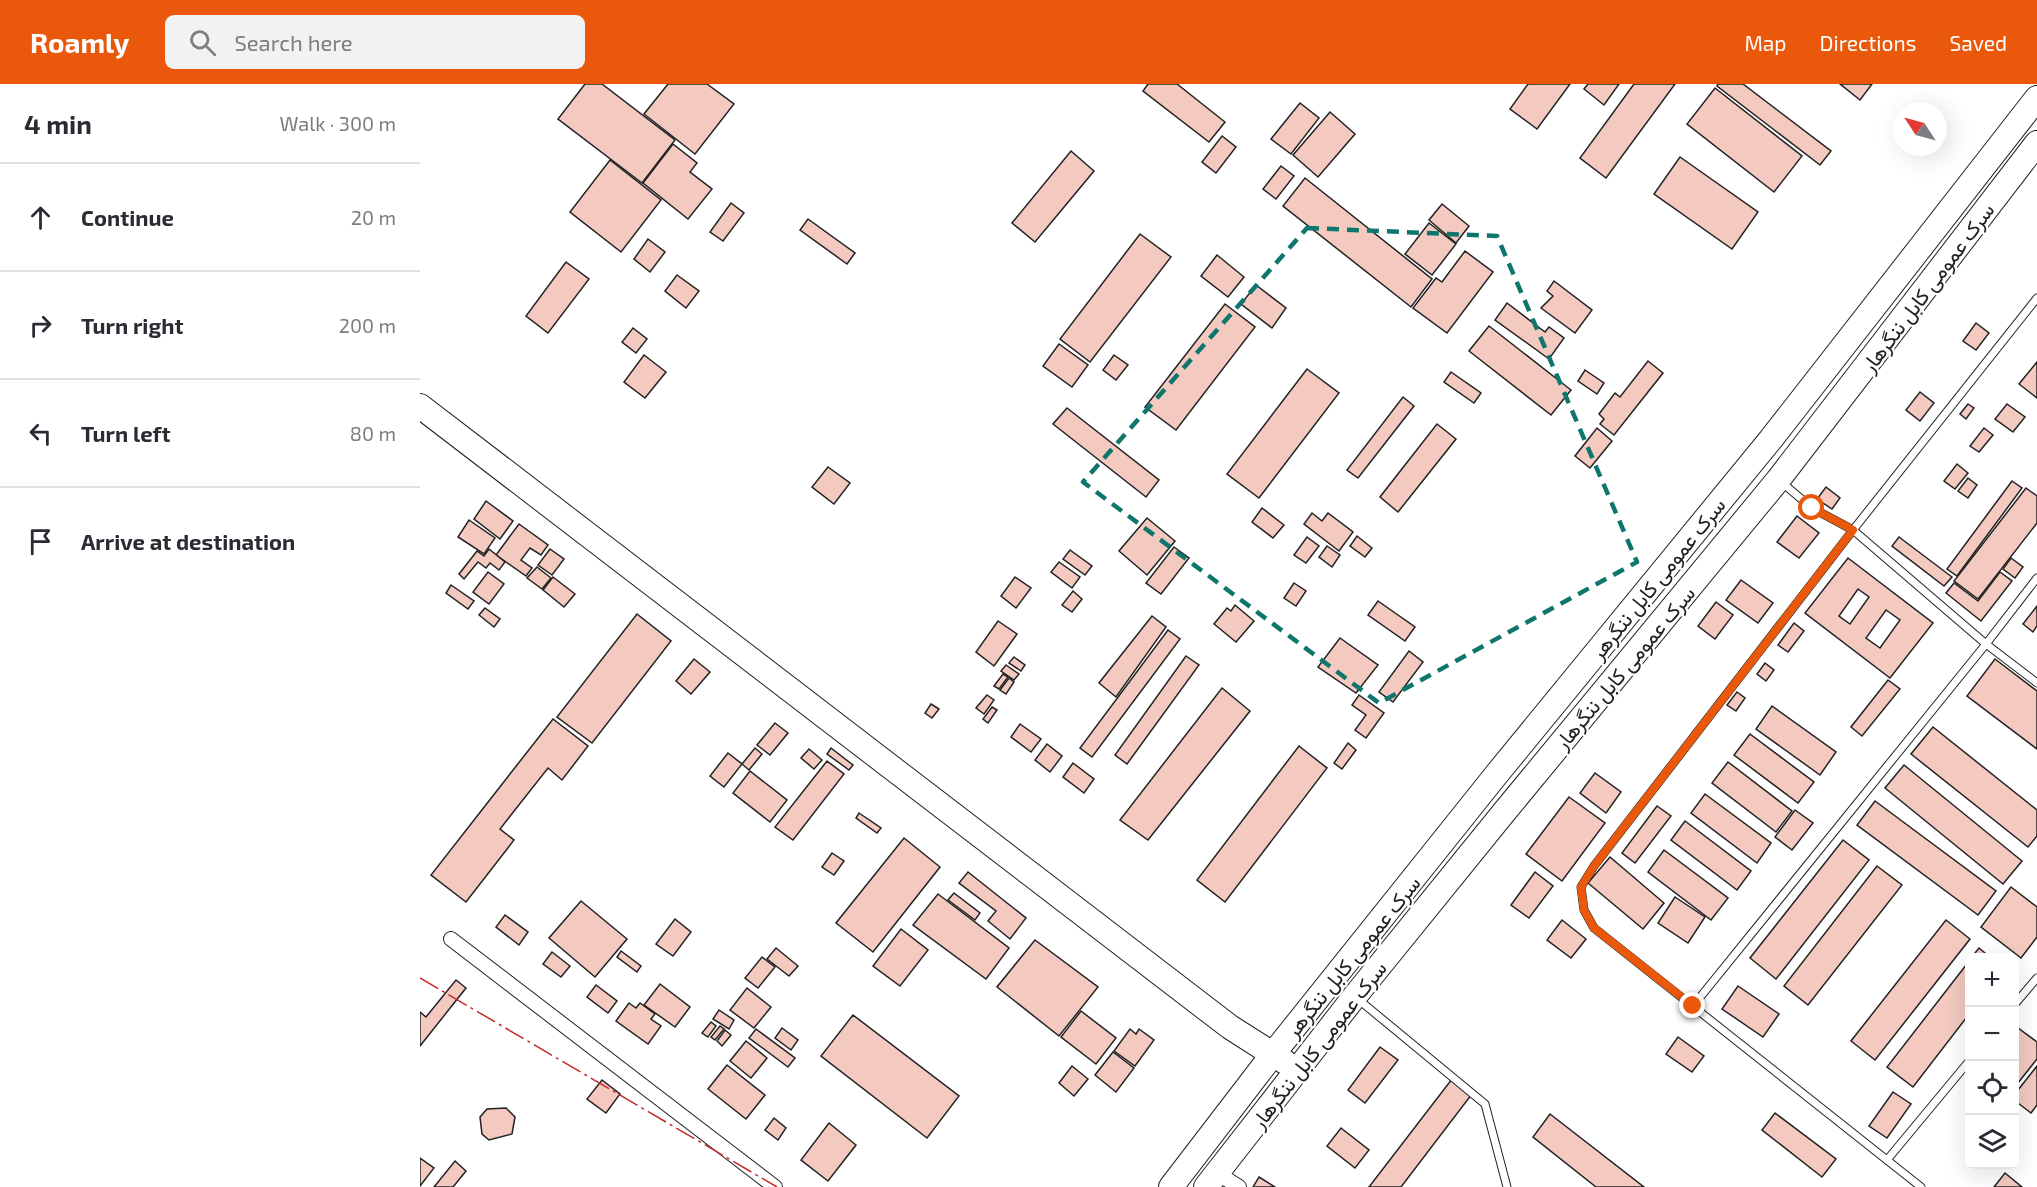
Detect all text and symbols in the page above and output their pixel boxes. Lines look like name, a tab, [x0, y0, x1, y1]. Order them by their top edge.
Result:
search box	[165, 15, 585, 69]
text: Roamly	[30, 25, 129, 59]
icon: search	[186, 26, 219, 59]
text: Search here	[234, 29, 353, 55]
text: Map	[1744, 30, 1787, 55]
text: Directions	[1820, 30, 1916, 55]
text: Saved	[1949, 30, 2007, 55]
north arrow	[1893, 102, 1947, 156]
text: 4 min	[24, 108, 92, 139]
text: Walk · 300 m	[280, 111, 396, 135]
street label: سرک عمومی کابل ننگرهار	[1855, 197, 2000, 379]
icon: ahead	[24, 201, 57, 234]
text: Continue	[81, 204, 174, 230]
text: 20 m	[351, 205, 396, 229]
icon: right	[24, 309, 57, 342]
text: Turn right	[81, 312, 183, 338]
text: 200 m	[339, 313, 396, 337]
icon: left	[24, 417, 57, 450]
text: Turn left	[81, 420, 170, 446]
text: 80 m	[350, 421, 396, 445]
street label: سرک عمومی کابل ننگرهر	[1583, 492, 1731, 666]
route start	[1798, 494, 1824, 520]
icon: arrive	[24, 525, 57, 558]
text: Arrive at destination	[81, 528, 295, 554]
street label: سرک عمومی کابل ننگرهار	[1548, 580, 1701, 756]
street label: سرک عمومی کابل ننگرهر	[1278, 870, 1426, 1044]
map controls	[1965, 953, 2019, 1169]
button: +	[1965, 953, 2019, 1007]
street label: سرک عمومی کابل ننگرهار	[1244, 955, 1393, 1135]
route end	[1679, 992, 1705, 1018]
button: −	[1965, 1007, 2019, 1061]
button: locate	[1965, 1061, 2019, 1115]
button: layers	[1965, 1115, 2019, 1169]

